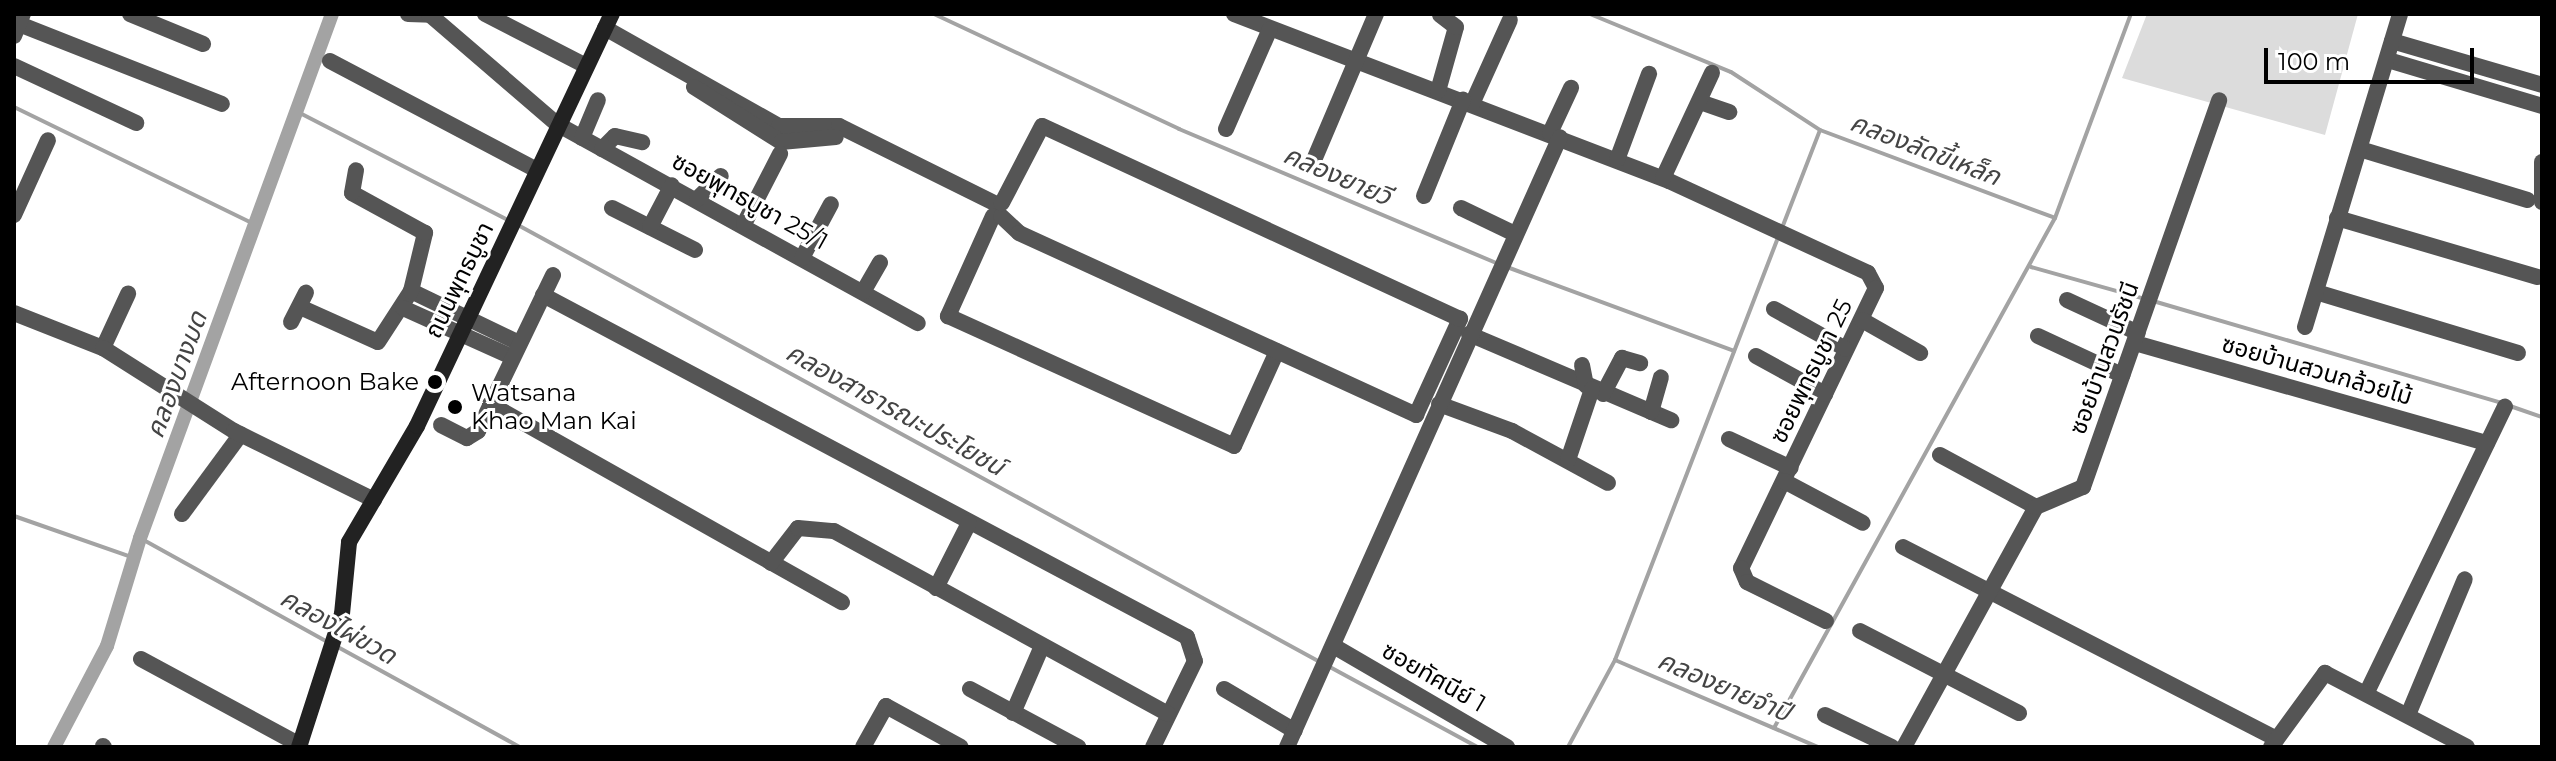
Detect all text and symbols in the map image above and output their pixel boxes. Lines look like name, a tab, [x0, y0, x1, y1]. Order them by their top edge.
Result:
scale bar	[2268, 32, 2478, 82]
text: 100 m	[2278, 47, 2350, 76]
water label: คลองลัดขี้เหล็ก	[1846, 107, 2004, 193]
water label: คลองยายวี	[1278, 139, 1396, 213]
street label: ซอยพุทธบูชา 25/1	[667, 146, 833, 256]
street label: ถนนพุทธบูชา	[419, 217, 499, 343]
street label: ซอยบ้านสวนรัชนี	[2063, 278, 2145, 438]
street label: ซอยพุทธบูชา 25	[1764, 294, 1858, 448]
water label: คลองบางมด	[140, 308, 214, 442]
street label: ซอยบ้านสวนกล้วยไม้	[2218, 329, 2416, 411]
water label: คลองสาธารณะประโยชน์	[780, 337, 1010, 483]
place label: Afternoon Bake	[231, 368, 419, 396]
marker: Afternoon Bake	[426, 373, 444, 391]
place label: Watsana Khao Man Kai	[471, 379, 637, 435]
marker: Watsana Khao Man Kai	[446, 398, 464, 416]
water label: คลองไผ่ขวด	[275, 582, 401, 672]
street label: ซอยทัศนีย์ 1	[1377, 636, 1491, 718]
water label: คลองยายจำปี	[1653, 645, 1795, 729]

